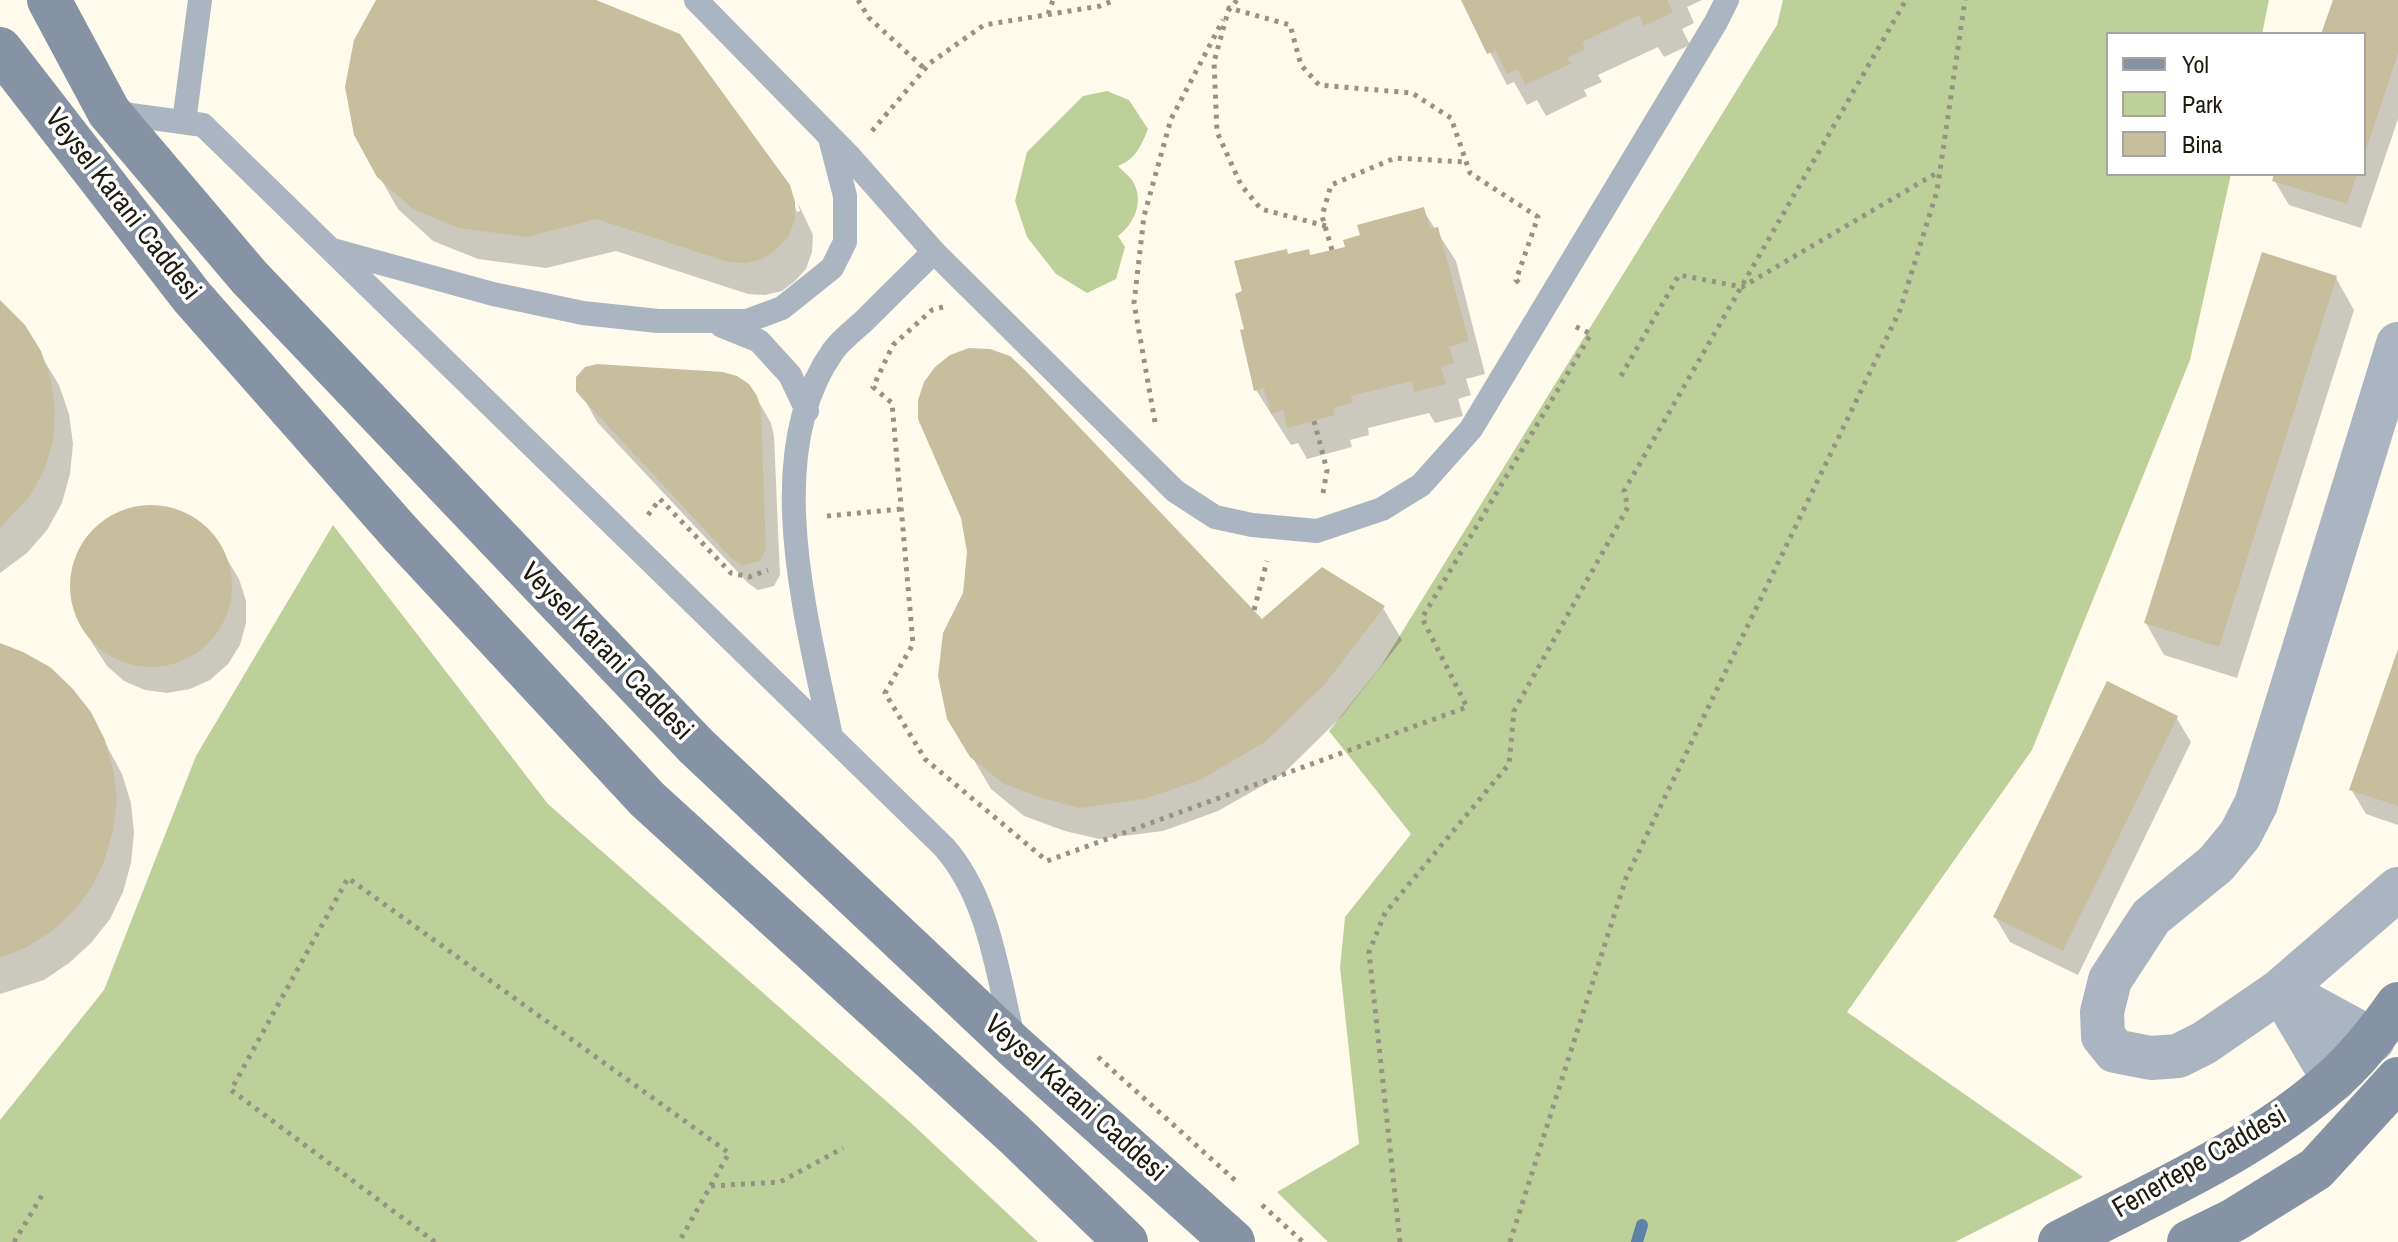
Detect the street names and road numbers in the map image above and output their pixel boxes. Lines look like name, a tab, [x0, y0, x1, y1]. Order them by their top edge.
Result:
street label: Veysel Karani Caddesi	[37, 103, 207, 307]
street label: Veysel Karani Caddesi	[513, 556, 699, 748]
street label: Veysel Karani Caddesi	[977, 1008, 1173, 1190]
street label: Fenertepe Caddesi	[2107, 1100, 2293, 1226]

